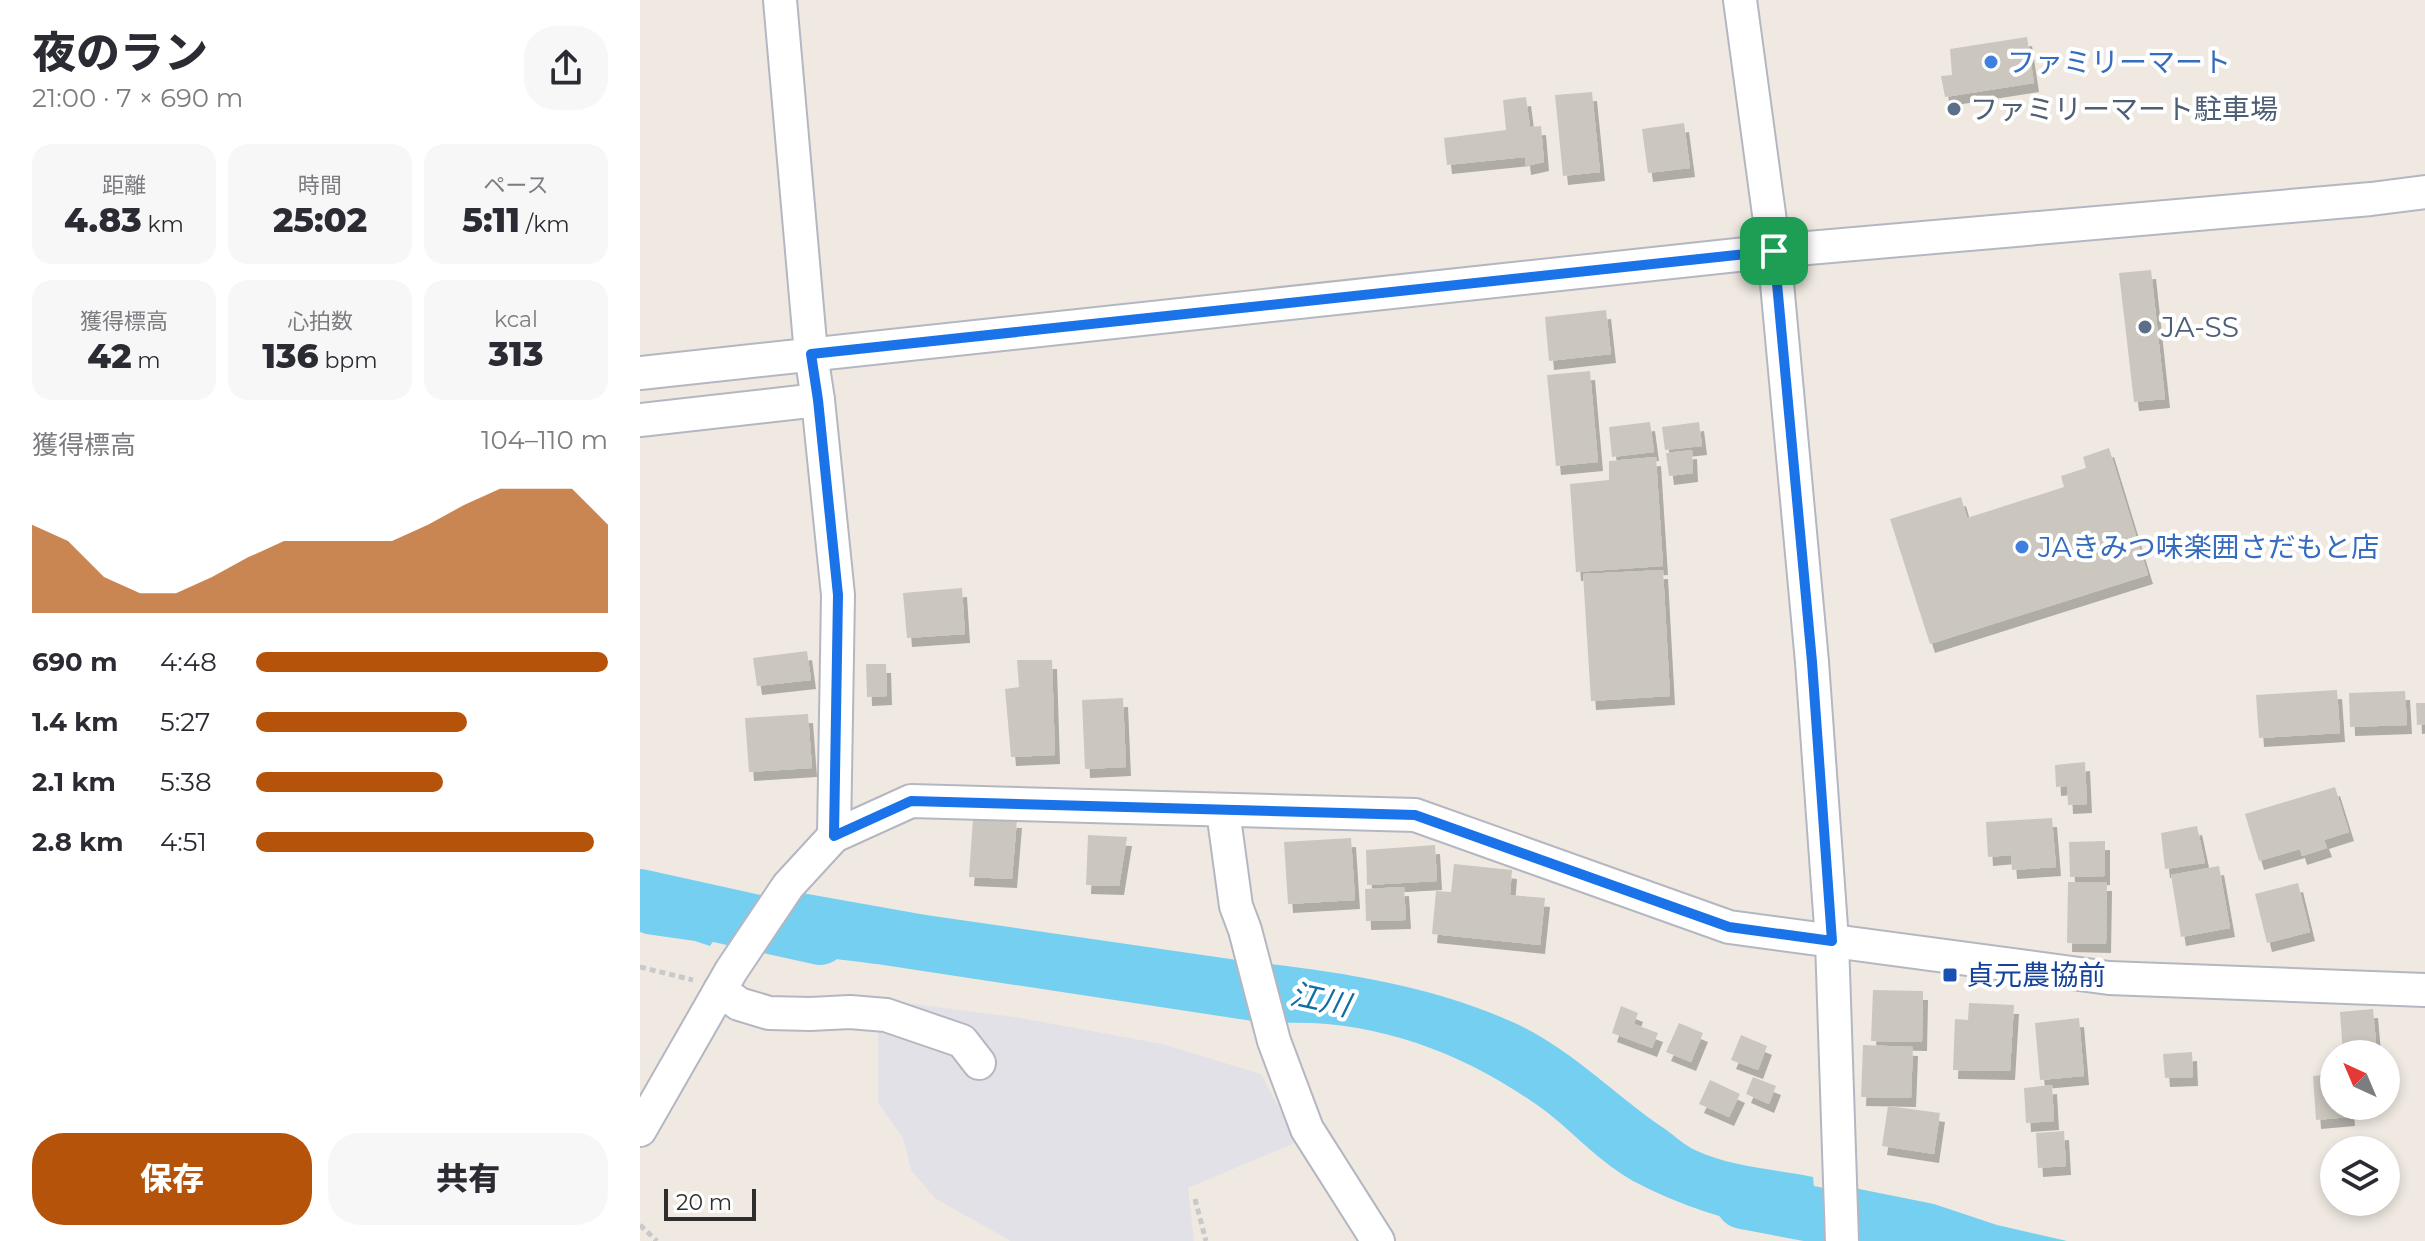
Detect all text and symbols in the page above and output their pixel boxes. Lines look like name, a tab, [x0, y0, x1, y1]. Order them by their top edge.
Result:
text: 夜のラン	[32, 25, 208, 79]
button: share	[524, 26, 608, 110]
place label: ファミリーマート	[2007, 45, 2231, 79]
marker: ファミリーマート	[1982, 53, 2000, 71]
text: 21:00 · 7 × 690 m	[32, 82, 243, 114]
place label: ファミリーマート駐車場	[1970, 92, 2278, 126]
marker: ファミリーマート駐車場	[1945, 100, 1963, 118]
text: 距離	[102, 172, 146, 199]
text: 時間	[298, 172, 342, 199]
text: ペース	[484, 172, 548, 199]
text: 4.83	[64, 199, 142, 241]
text: 25:02	[273, 199, 367, 241]
text: 5:11	[462, 199, 520, 241]
text: km	[142, 211, 184, 238]
text: /km	[520, 211, 570, 238]
pin	[1740, 217, 1808, 285]
icon: arrive	[1752, 229, 1796, 273]
text: kcal	[494, 306, 538, 333]
text: 獲得標高	[80, 308, 168, 335]
text: 心拍数	[287, 308, 353, 335]
place label: JA-SS	[2160, 310, 2239, 344]
marker: JA-SS	[2136, 318, 2154, 336]
text: 313	[489, 333, 543, 375]
text: 42	[87, 335, 132, 377]
text: 136	[262, 335, 319, 377]
text: m	[132, 347, 161, 374]
text: bpm	[319, 347, 378, 374]
text: 104–110 m	[481, 424, 608, 456]
text: 獲得標高	[32, 429, 136, 461]
place label: JAきみつ味楽囲さだもと店	[2037, 530, 2379, 564]
marker: JAきみつ味楽囲さだもと店	[2013, 538, 2031, 556]
text: 690 m	[32, 646, 117, 678]
text: 4:48	[160, 646, 217, 678]
text: 1.4 km	[32, 706, 118, 738]
text: 5:27	[160, 706, 210, 738]
text: 2.1 km	[32, 766, 116, 798]
text: 5:38	[160, 766, 211, 798]
text: 2.8 km	[32, 826, 123, 858]
text: 4:51	[160, 826, 207, 858]
place label: 貞元農協前	[1966, 958, 2106, 992]
marker: 貞元農協前	[1941, 966, 1959, 984]
water label: 江川	[1287, 975, 1356, 1024]
north arrow	[2320, 1040, 2400, 1120]
map controls	[2320, 1040, 2400, 1216]
button: 保存	[32, 1133, 312, 1225]
button: 共有	[328, 1133, 608, 1225]
button: layers	[2320, 1136, 2400, 1216]
scale bar	[664, 1185, 756, 1221]
text: 20 m	[676, 1189, 732, 1216]

